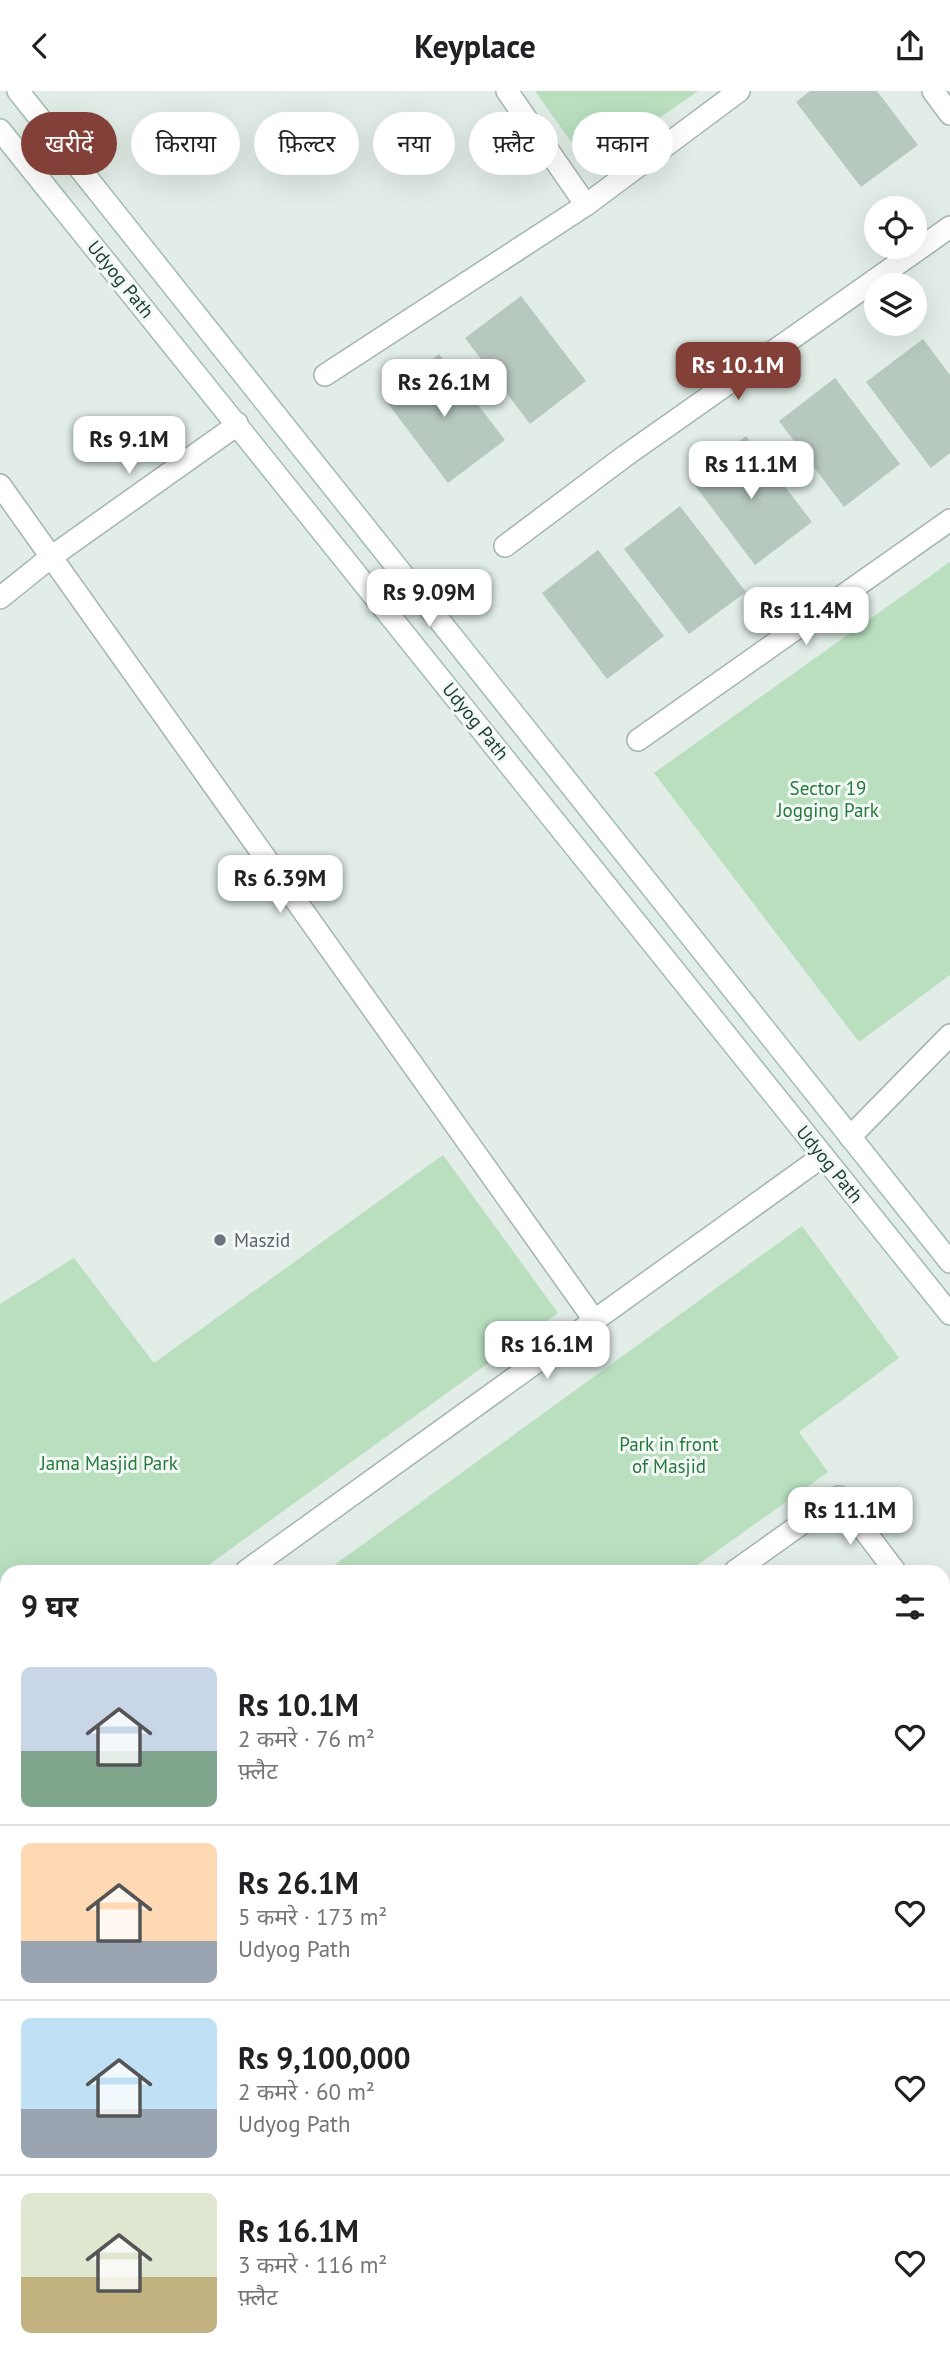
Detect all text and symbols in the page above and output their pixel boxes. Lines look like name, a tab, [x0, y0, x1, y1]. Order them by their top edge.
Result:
text: Keyplace	[414, 25, 536, 67]
icon: back	[21, 27, 59, 65]
icon: share	[891, 27, 929, 65]
chip: खरीदें	[21, 112, 117, 175]
chip: किराया	[131, 112, 240, 175]
chip: फ़िल्टर	[254, 112, 359, 175]
chip: नया	[373, 112, 455, 175]
chip: फ़्लैट	[469, 112, 558, 175]
chip: मकान	[572, 112, 673, 175]
map controls	[864, 196, 927, 336]
button: locate	[864, 196, 927, 259]
street label: Udyog Path	[82, 235, 160, 323]
button: layers	[864, 273, 927, 336]
pin: Rs 10.1M	[666, 343, 810, 402]
text: Rs 10.1M	[692, 350, 784, 379]
pin: Rs 26.1M	[372, 359, 516, 419]
text: Rs 26.1M	[398, 367, 490, 396]
pin: Rs 9.1M	[64, 417, 194, 476]
text: Rs 9.1M	[89, 424, 169, 453]
pin: Rs 11.1M	[679, 441, 823, 501]
text: Rs 11.1M	[705, 449, 797, 478]
pin: Rs 9.09M	[357, 569, 501, 629]
text: Rs 9.09M	[383, 577, 475, 606]
pin: Rs 11.4M	[734, 587, 878, 647]
text: Rs 11.4M	[760, 595, 852, 624]
street label: Udyog Path	[437, 677, 515, 765]
park label: Sector 19 Jogging Park	[776, 776, 879, 822]
pin: Rs 6.39M	[208, 855, 352, 915]
text: Rs 6.39M	[234, 863, 326, 892]
street label: Udyog Path	[791, 1120, 869, 1208]
place label: Maszid	[234, 1228, 290, 1252]
marker: Maszid	[212, 1232, 228, 1248]
pin: Rs 16.1M	[475, 1321, 619, 1381]
text: Rs 16.1M	[501, 1329, 593, 1358]
park label: Park in front of Masjid	[619, 1432, 719, 1478]
park label: Jama Masjid Park	[39, 1451, 178, 1475]
pin: Rs 11.1M	[778, 1487, 922, 1547]
text: Rs 11.1M	[804, 1495, 896, 1524]
text: 9 घर	[21, 1586, 78, 1625]
icon: filters	[891, 1588, 929, 1626]
text: Rs 10.1M	[238, 1685, 359, 1724]
icon: home	[77, 1695, 161, 1779]
icon: heart	[891, 1718, 929, 1756]
text: 2 कमरे · 76 m²	[238, 1724, 375, 1753]
text: फ़्लैट	[238, 1756, 278, 1785]
text: Rs 26.1M	[238, 1863, 359, 1902]
icon: home	[77, 1871, 161, 1955]
icon: heart	[891, 1894, 929, 1932]
text: 5 कमरे · 173 m²	[238, 1902, 387, 1931]
text: Udyog Path	[238, 1934, 351, 1963]
text: Rs 9,100,000	[238, 2038, 411, 2077]
icon: home	[77, 2046, 161, 2130]
icon: heart	[891, 2069, 929, 2107]
text: 2 कमरे · 60 m²	[238, 2077, 375, 2106]
text: Udyog Path	[238, 2109, 351, 2138]
text: Rs 16.1M	[238, 2211, 359, 2250]
icon: home	[77, 2221, 161, 2305]
icon: heart	[891, 2244, 929, 2282]
text: 3 कमरे · 116 m²	[238, 2250, 387, 2279]
text: फ़्लैट	[238, 2282, 278, 2311]

